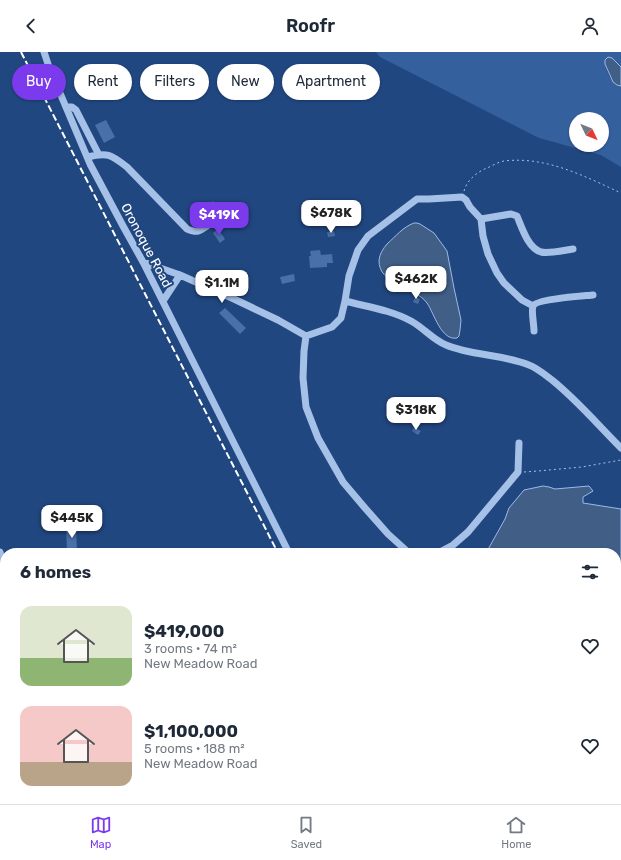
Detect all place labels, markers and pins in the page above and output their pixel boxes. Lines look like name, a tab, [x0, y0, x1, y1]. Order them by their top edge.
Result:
pin: $678K	[303, 200, 359, 234]
pin: $419K	[191, 202, 247, 236]
pin: $462K	[388, 266, 444, 300]
pin: $1.1M	[194, 270, 250, 304]
pin: $318K	[388, 397, 444, 431]
pin: $445K	[44, 505, 100, 539]

